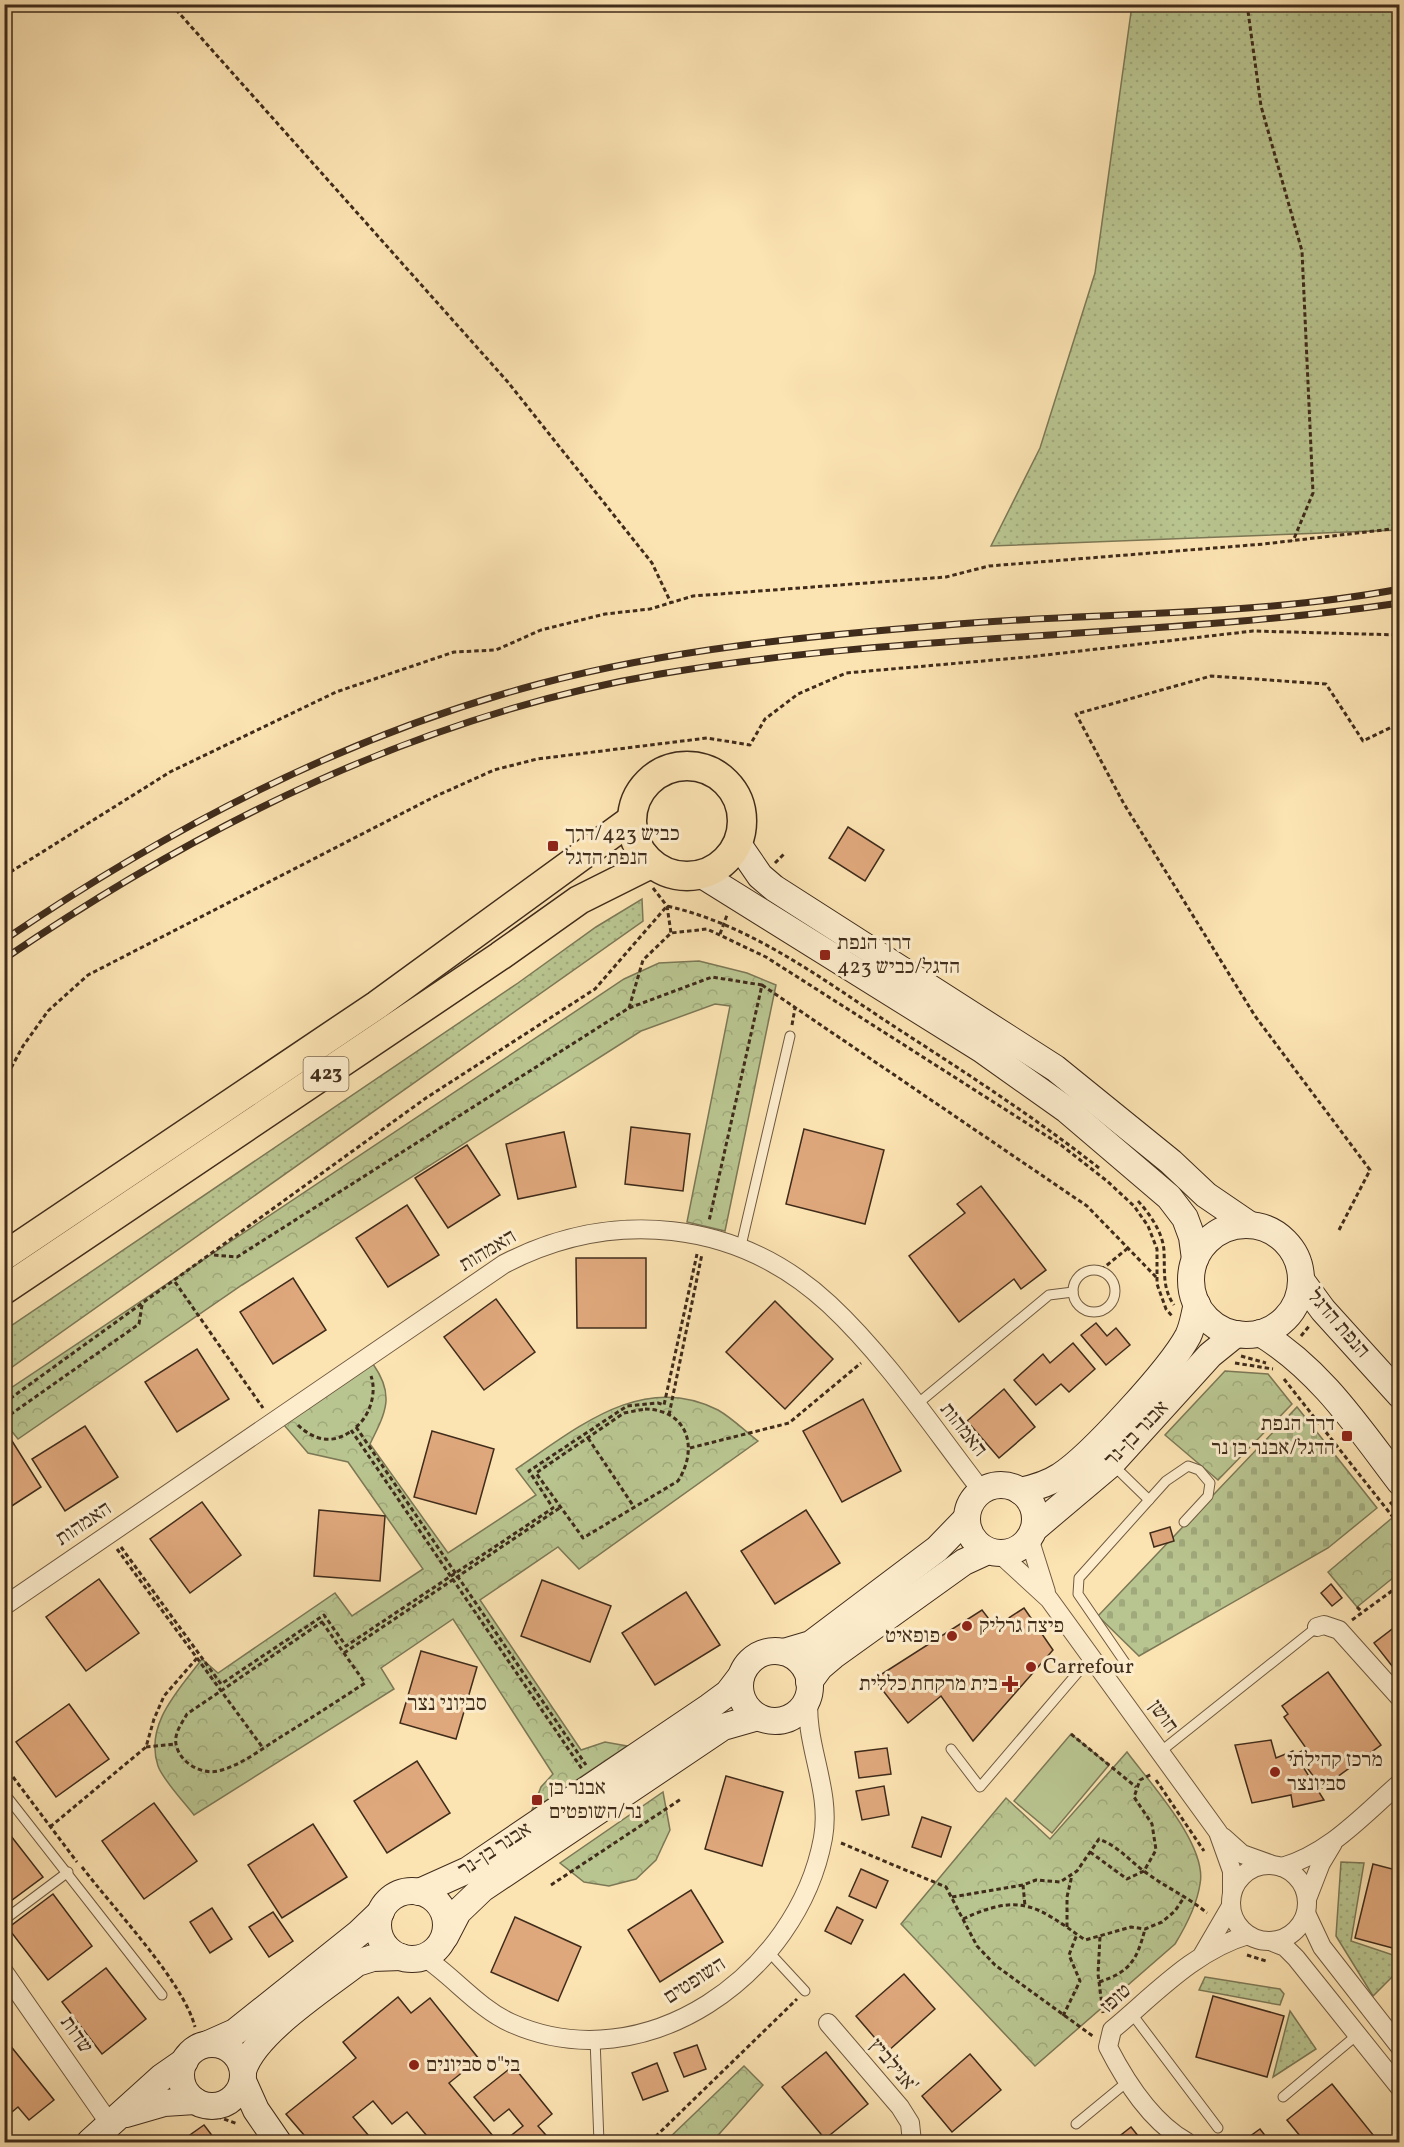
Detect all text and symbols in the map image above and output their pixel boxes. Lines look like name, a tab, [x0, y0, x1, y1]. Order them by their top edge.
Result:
place label: כביש 423/דרך הנפת הדגל	[565, 820, 680, 873]
marker: כביש 423/דרך הנפת הדגל	[546, 839, 560, 853]
place label: דרך הנפת הדגל/כביש 423	[837, 929, 960, 982]
marker: דרך הנפת הדגל/כביש 423	[818, 948, 832, 962]
road number: 423	[304, 1057, 348, 1091]
street label: האמהות	[454, 1223, 522, 1279]
street label: הנפת הדגל	[1300, 1283, 1376, 1365]
street label: אבנר בן-נר	[1098, 1394, 1176, 1474]
street label: האמהות	[932, 1397, 994, 1463]
place label: דרך הנפת הדגל/אבנר בן נר	[1212, 1410, 1335, 1463]
marker: דרך הנפת הדגל/אבנר בן נר	[1340, 1429, 1354, 1443]
street label: האמהות	[50, 1495, 118, 1553]
place label: פיצה גרליק	[979, 1612, 1064, 1641]
marker: פיצה גרליק	[960, 1619, 974, 1633]
place label: פופאיט	[885, 1622, 940, 1651]
marker: פופאיט	[945, 1629, 959, 1643]
place label: Carrefour	[1043, 1653, 1134, 1682]
marker: Carrefour	[1024, 1660, 1038, 1674]
place label: בית מרקחת כללית	[859, 1670, 998, 1699]
marker: בית מרקחת כללית	[1003, 1677, 1017, 1691]
district label: סביוני נצר	[407, 1689, 487, 1720]
street label: חושן	[1141, 1694, 1185, 1740]
place label: מרכז קהילתי סביונצר	[1287, 1746, 1383, 1799]
marker: מרכז קהילתי סביונצר	[1268, 1765, 1282, 1779]
place label: אבנר בן נר/השופטים	[549, 1774, 642, 1827]
marker: אבנר בן נר/השופטים	[530, 1793, 544, 1807]
street label: אבנר בן-נר	[453, 1815, 537, 1885]
street label: השופטים	[658, 1950, 732, 2012]
street label: טופז	[1094, 1977, 1138, 2021]
street label: שדות	[53, 2010, 99, 2060]
street label: אנילביץ'	[862, 2033, 924, 2099]
place label: בי"ס סביונים	[426, 2051, 520, 2080]
marker: בי"ס סביונים	[407, 2058, 421, 2072]

